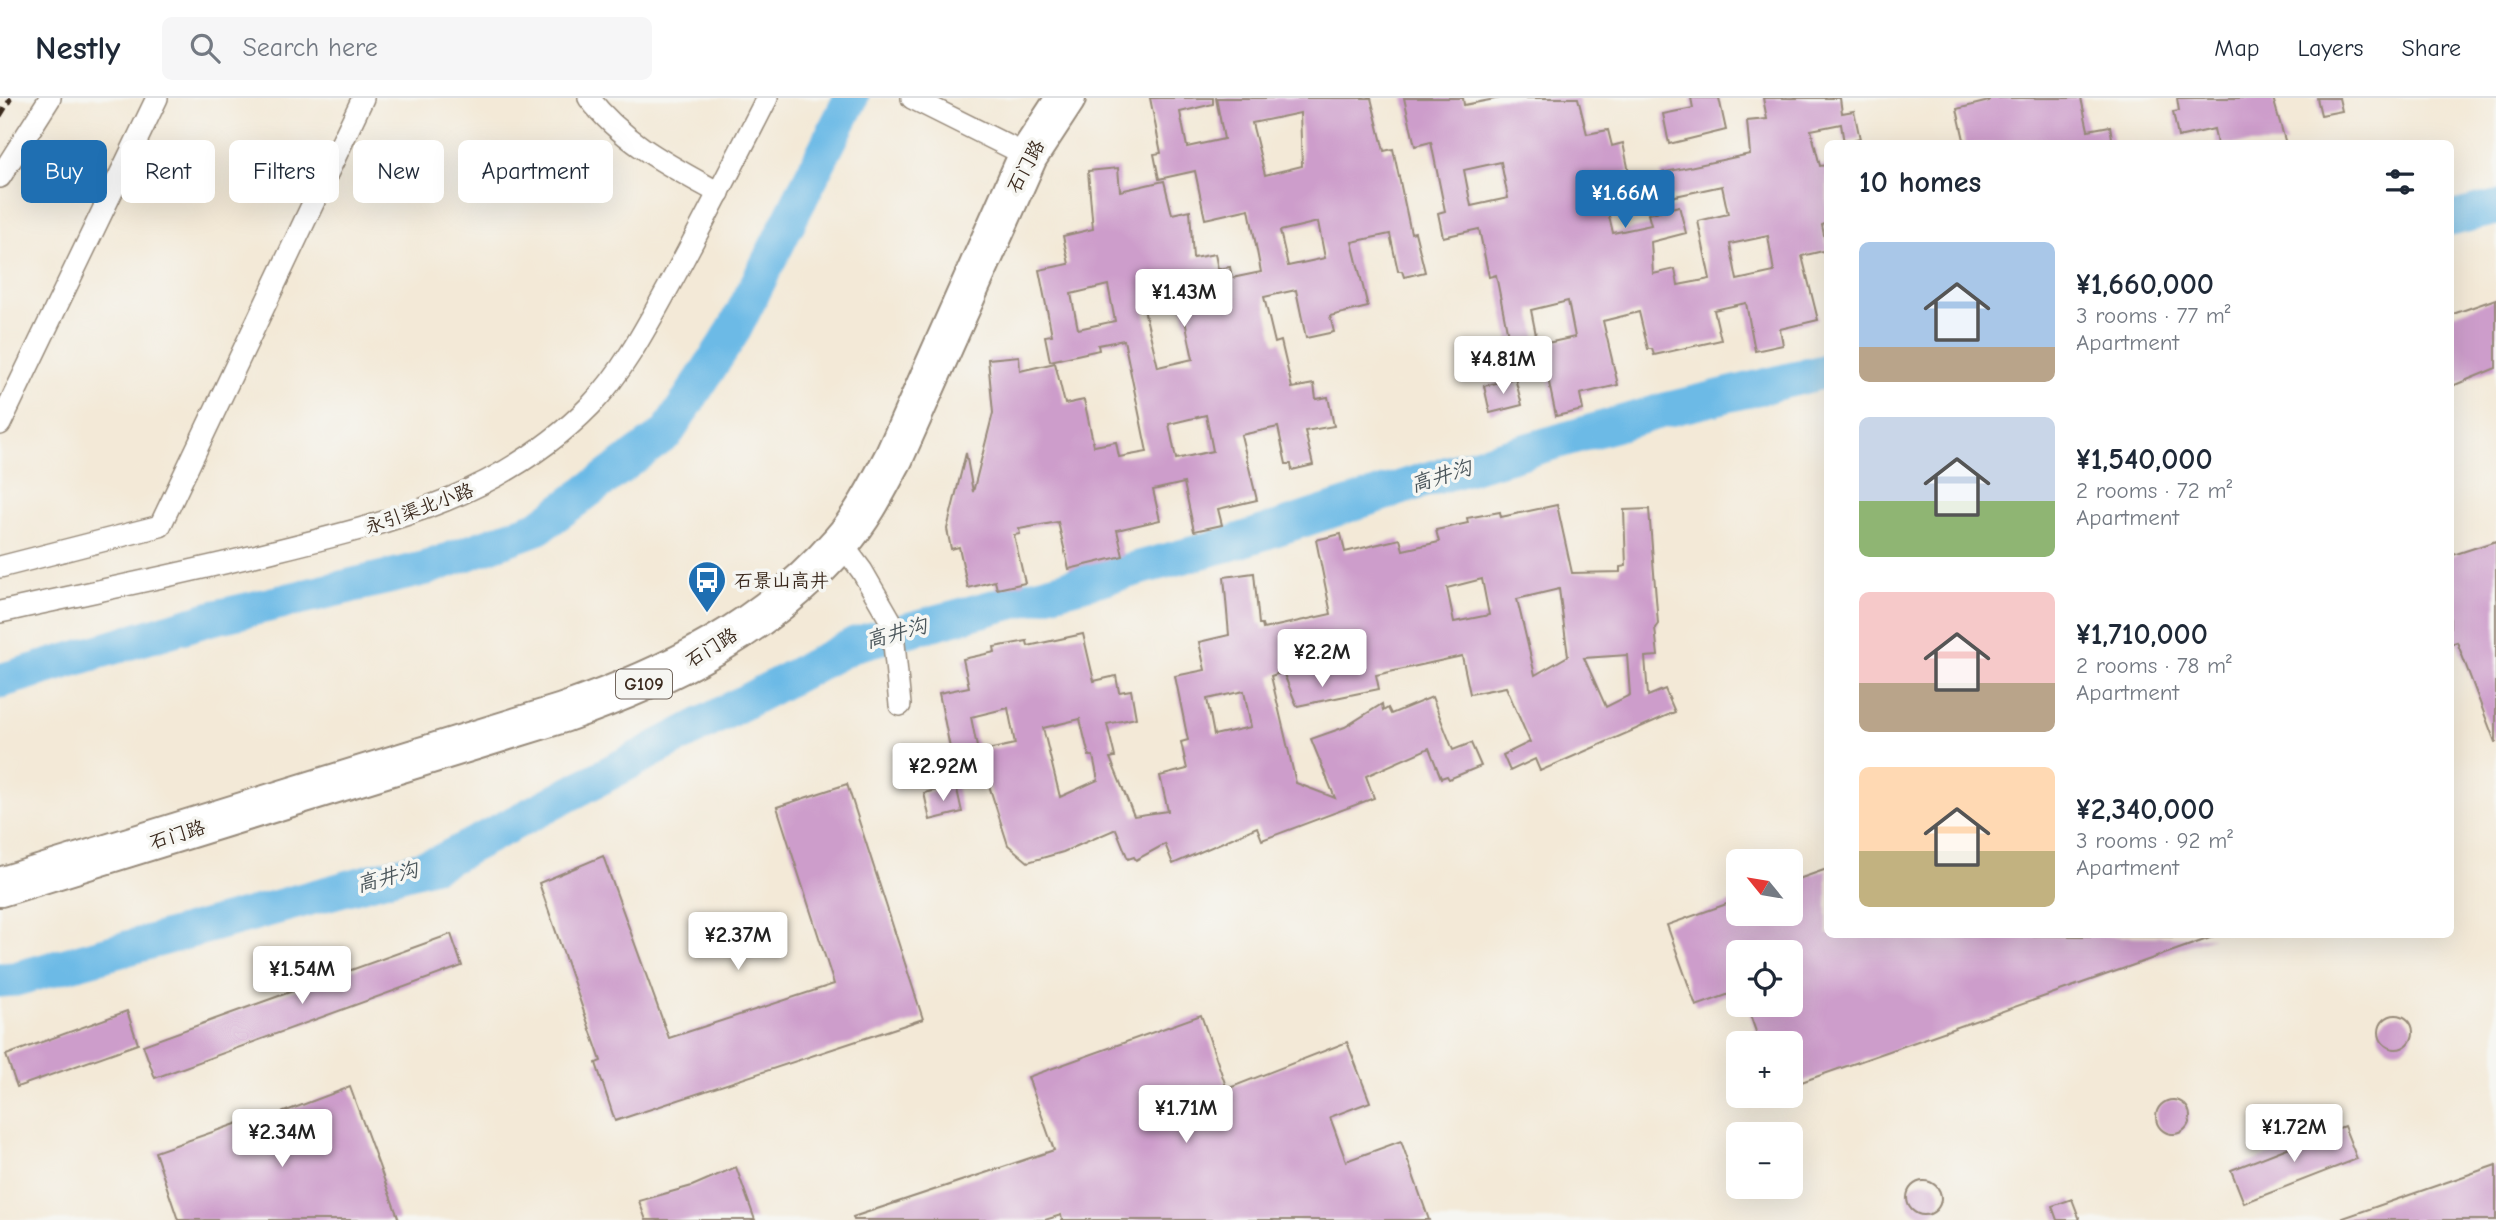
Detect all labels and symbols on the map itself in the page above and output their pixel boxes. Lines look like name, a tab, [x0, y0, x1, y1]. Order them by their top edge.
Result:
street label: 石门路	[1003, 136, 1049, 197]
pin: ¥1.66M	[1568, 170, 1682, 230]
pin: ¥1.43M	[1127, 270, 1241, 329]
pin: ¥4.81M	[1446, 336, 1560, 396]
water label: 高井沟	[1407, 455, 1477, 497]
street label: 永引渠北小路	[362, 479, 477, 539]
bus stop icon: 石景山高井	[686, 559, 728, 614]
place label: 石景山高井	[734, 570, 829, 592]
water label: 高井沟	[862, 613, 931, 653]
street label: 石门路	[682, 623, 742, 672]
pin: ¥2.2M	[1273, 630, 1371, 689]
road number: G109	[616, 670, 672, 698]
pin: ¥2.92M	[886, 744, 1000, 803]
street label: 石门路	[147, 816, 208, 854]
north arrow	[1726, 849, 1802, 926]
water label: 高井沟	[353, 857, 422, 897]
pin: ¥2.37M	[681, 912, 795, 972]
pin: ¥1.54M	[245, 946, 359, 1006]
pin: ¥1.71M	[1129, 1086, 1243, 1145]
pin: ¥1.72M	[2237, 1104, 2351, 1164]
pin: ¥2.34M	[225, 1110, 339, 1169]

